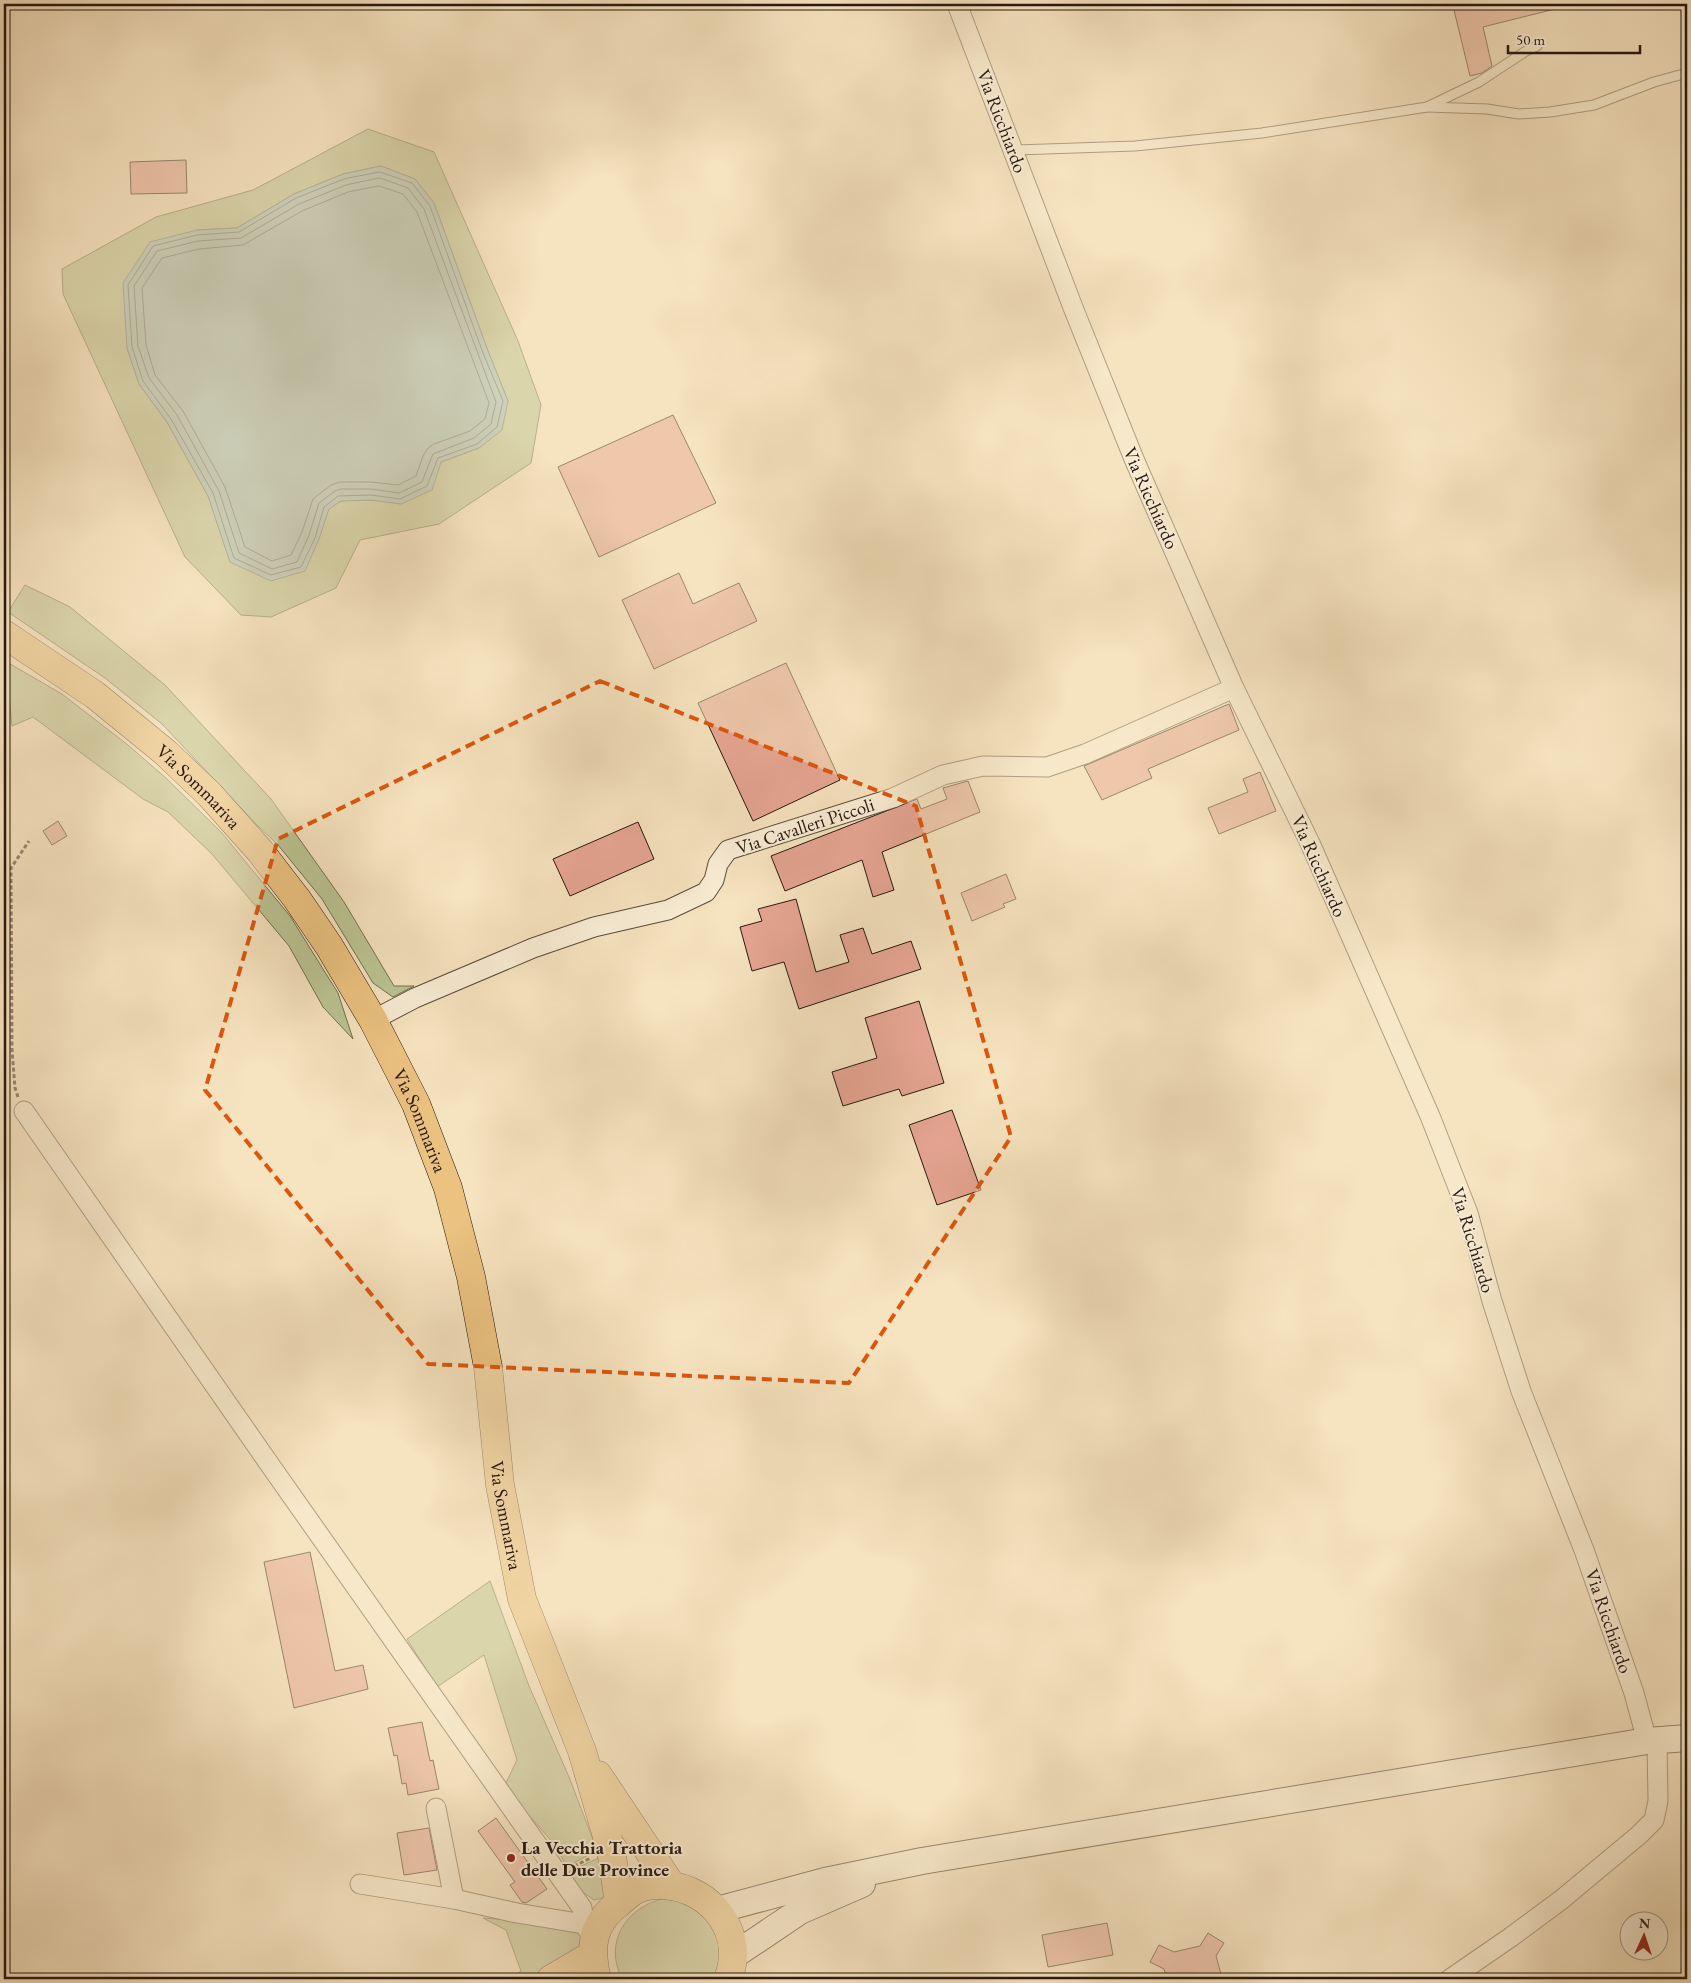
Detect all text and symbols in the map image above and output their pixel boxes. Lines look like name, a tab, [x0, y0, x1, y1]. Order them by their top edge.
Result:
scale bar	[1508, 22, 1641, 54]
text: 50 m	[1516, 30, 1545, 49]
street label: Via Ricchiardo	[971, 66, 1033, 176]
street label: Via Ricchiardo	[1117, 443, 1185, 553]
street label: Via Sommariva	[152, 738, 247, 834]
street label: Via Cavalleri Piccoli	[733, 792, 878, 860]
street label: Via Ricchiardo	[1285, 811, 1353, 921]
street label: Via Sommariva	[387, 1064, 454, 1176]
street label: Via Ricchiardo	[1445, 1184, 1501, 1296]
street label: Via Sommariva	[485, 1460, 529, 1572]
street label: Via Ricchiardo	[1579, 1565, 1639, 1677]
place label: La Vecchia Trattoria delle Due Province	[521, 1835, 683, 1882]
marker: La Vecchia Trattoria delle Due Province	[505, 1852, 517, 1864]
north arrow	[1618, 1910, 1668, 1960]
text: N	[1639, 1914, 1651, 1932]

